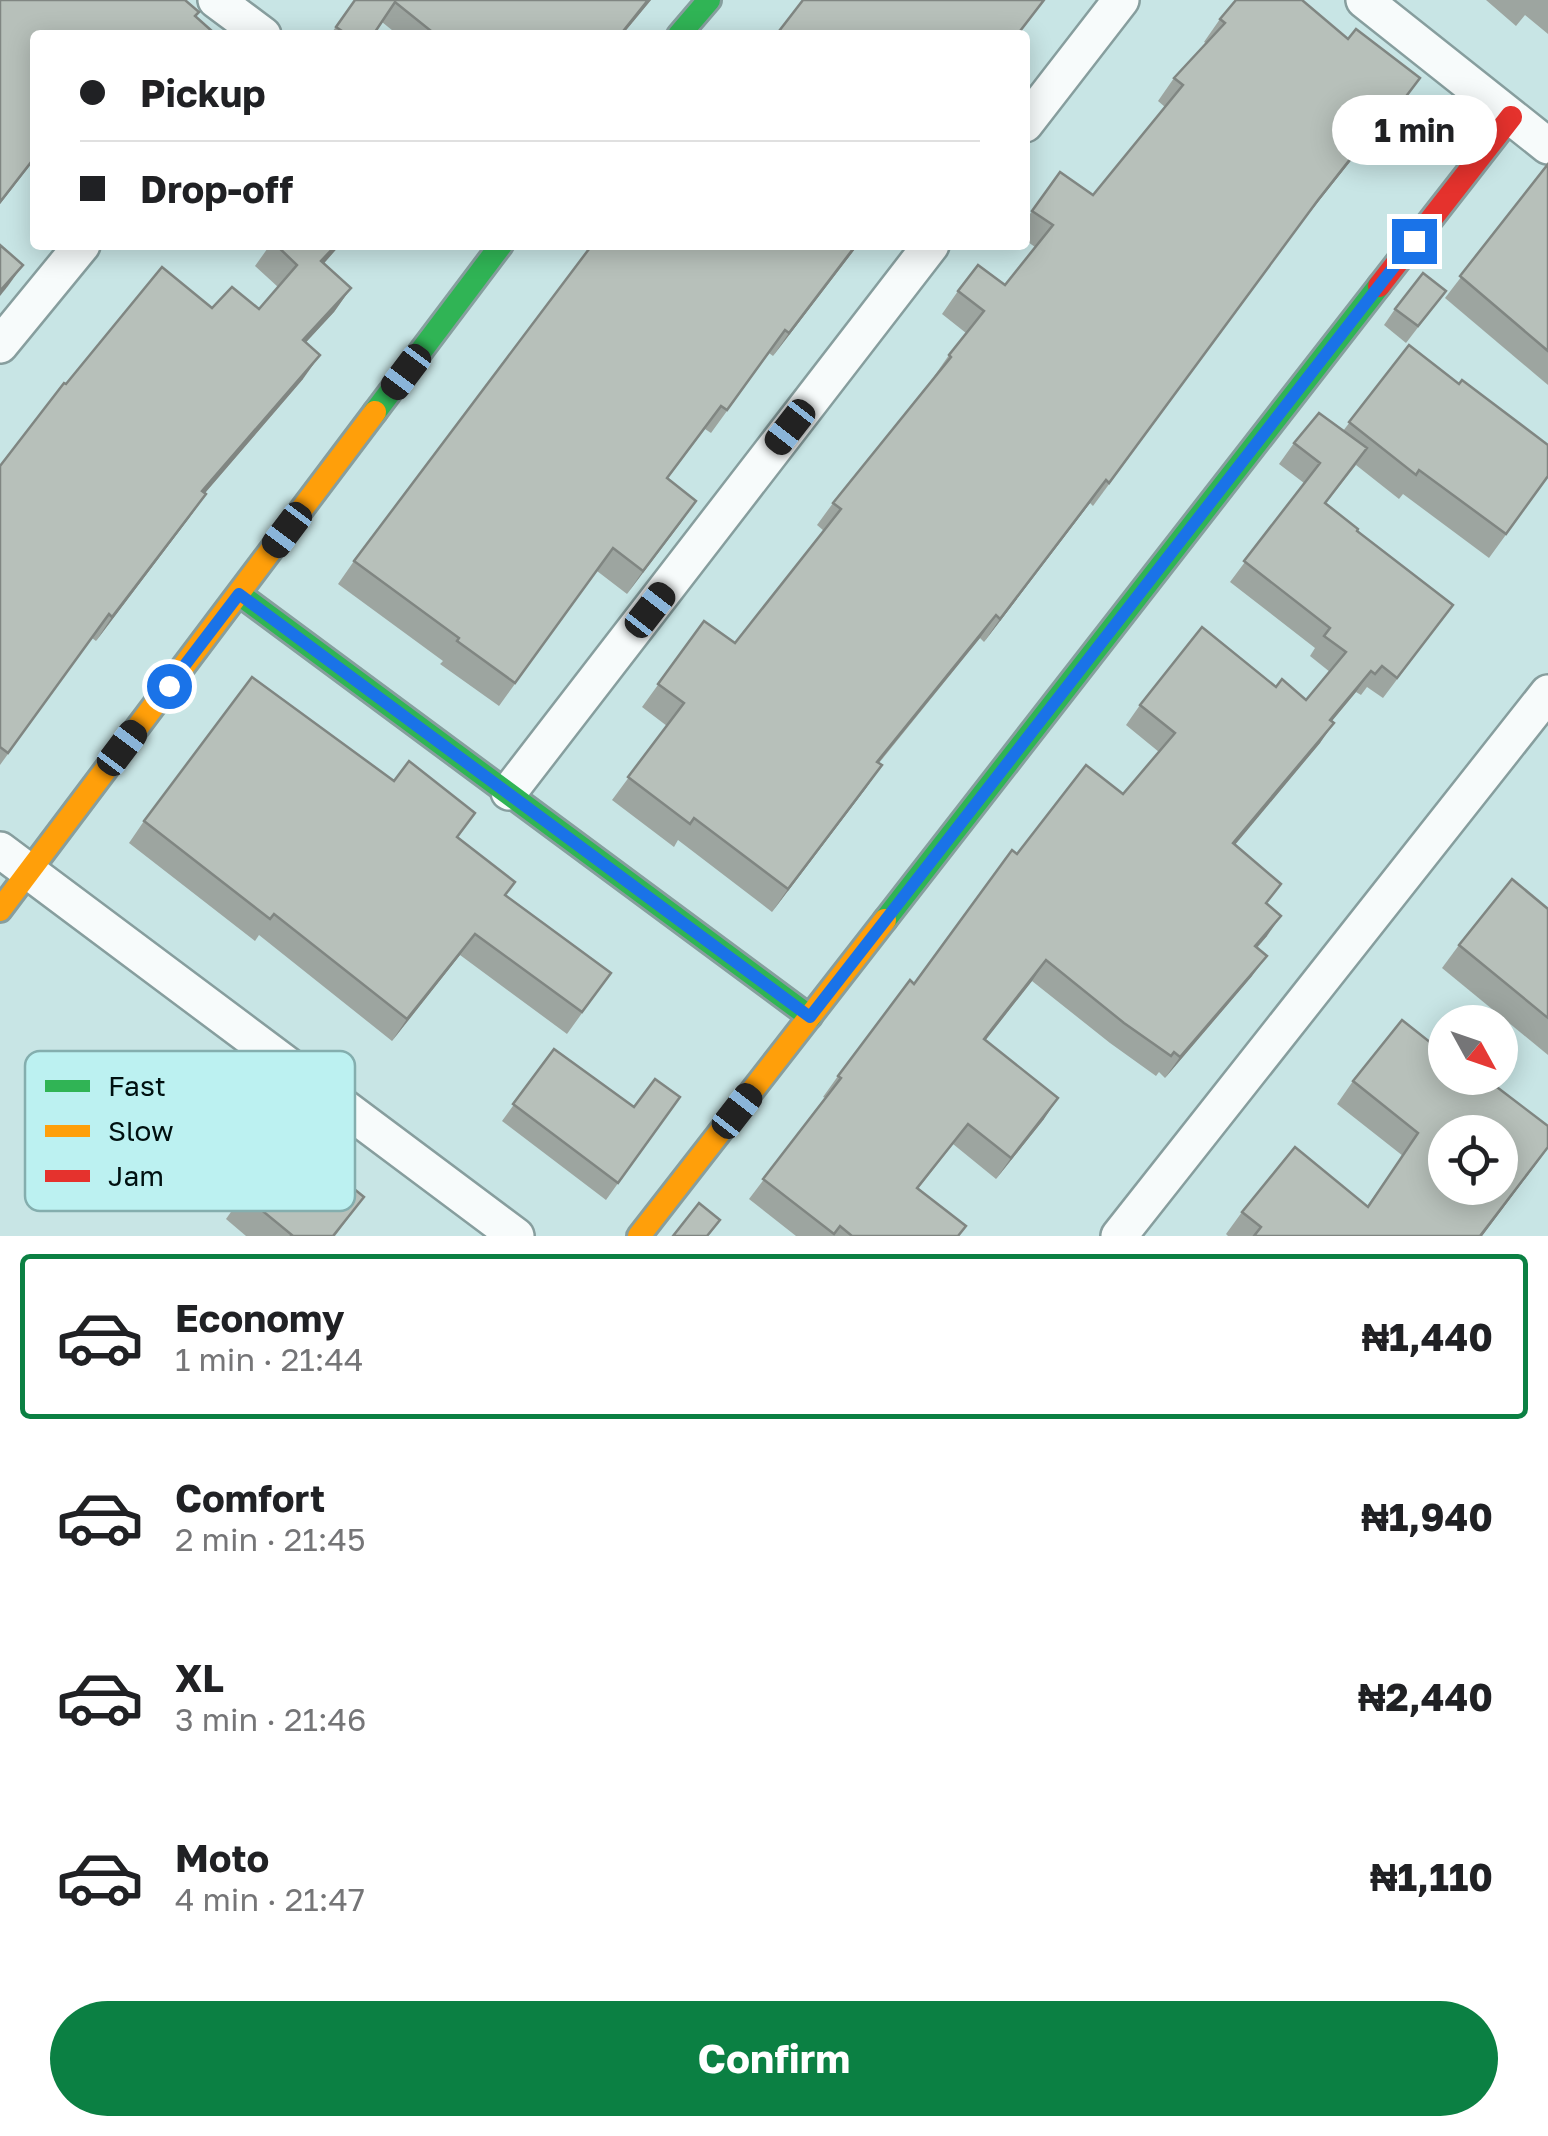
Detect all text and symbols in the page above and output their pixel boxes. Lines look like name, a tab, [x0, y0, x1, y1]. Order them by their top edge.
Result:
text: Pickup	[140, 70, 266, 115]
callout: 1 min	[1332, 96, 1496, 166]
text: 1 min	[1374, 111, 1455, 149]
text: Drop-off	[140, 166, 293, 211]
route end	[1392, 219, 1437, 264]
car	[376, 339, 436, 405]
car	[760, 394, 820, 460]
car	[257, 497, 317, 563]
car	[620, 577, 680, 643]
route start	[147, 664, 192, 709]
car	[92, 715, 152, 781]
north arrow	[1428, 1005, 1518, 1095]
map controls	[1428, 1005, 1518, 1205]
legend	[25, 1051, 355, 1211]
text: Fast	[108, 1069, 166, 1102]
car	[707, 1078, 767, 1144]
text: Slow	[108, 1114, 174, 1147]
button: locate	[1428, 1115, 1518, 1205]
text: Jam	[108, 1159, 164, 1192]
icon: car	[55, 1292, 145, 1382]
text: Economy	[175, 1295, 344, 1340]
text: ₦1,440	[1362, 1314, 1493, 1359]
text: 1 min · 21:44	[175, 1340, 363, 1378]
icon: car	[55, 1472, 145, 1562]
text: Comfort	[175, 1475, 325, 1520]
text: ₦1,940	[1361, 1494, 1493, 1539]
text: 2 min · 21:45	[175, 1520, 366, 1558]
icon: car	[55, 1652, 145, 1742]
text: XL	[175, 1655, 224, 1700]
text: ₦2,440	[1358, 1674, 1493, 1719]
text: 3 min · 21:46	[175, 1700, 366, 1738]
icon: car	[55, 1832, 145, 1922]
text: Moto	[175, 1835, 269, 1880]
text: ₦1,110	[1370, 1854, 1493, 1899]
text: 4 min · 21:47	[175, 1880, 365, 1918]
button: Confirm	[50, 2001, 1498, 2116]

